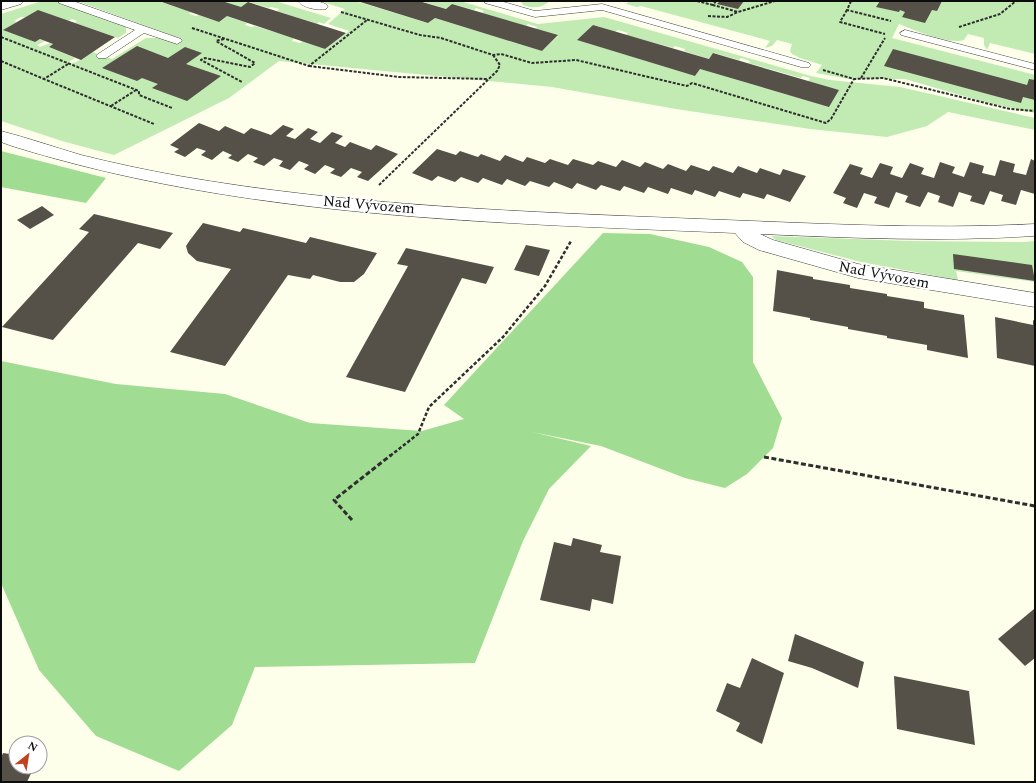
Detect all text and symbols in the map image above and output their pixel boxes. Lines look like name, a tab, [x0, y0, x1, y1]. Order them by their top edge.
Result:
street label: Nad Vývozem	[322, 190, 416, 220]
street label: Nad Vývozem	[837, 255, 931, 295]
north arrow	[8, 735, 48, 775]
text: N	[25, 737, 41, 756]

